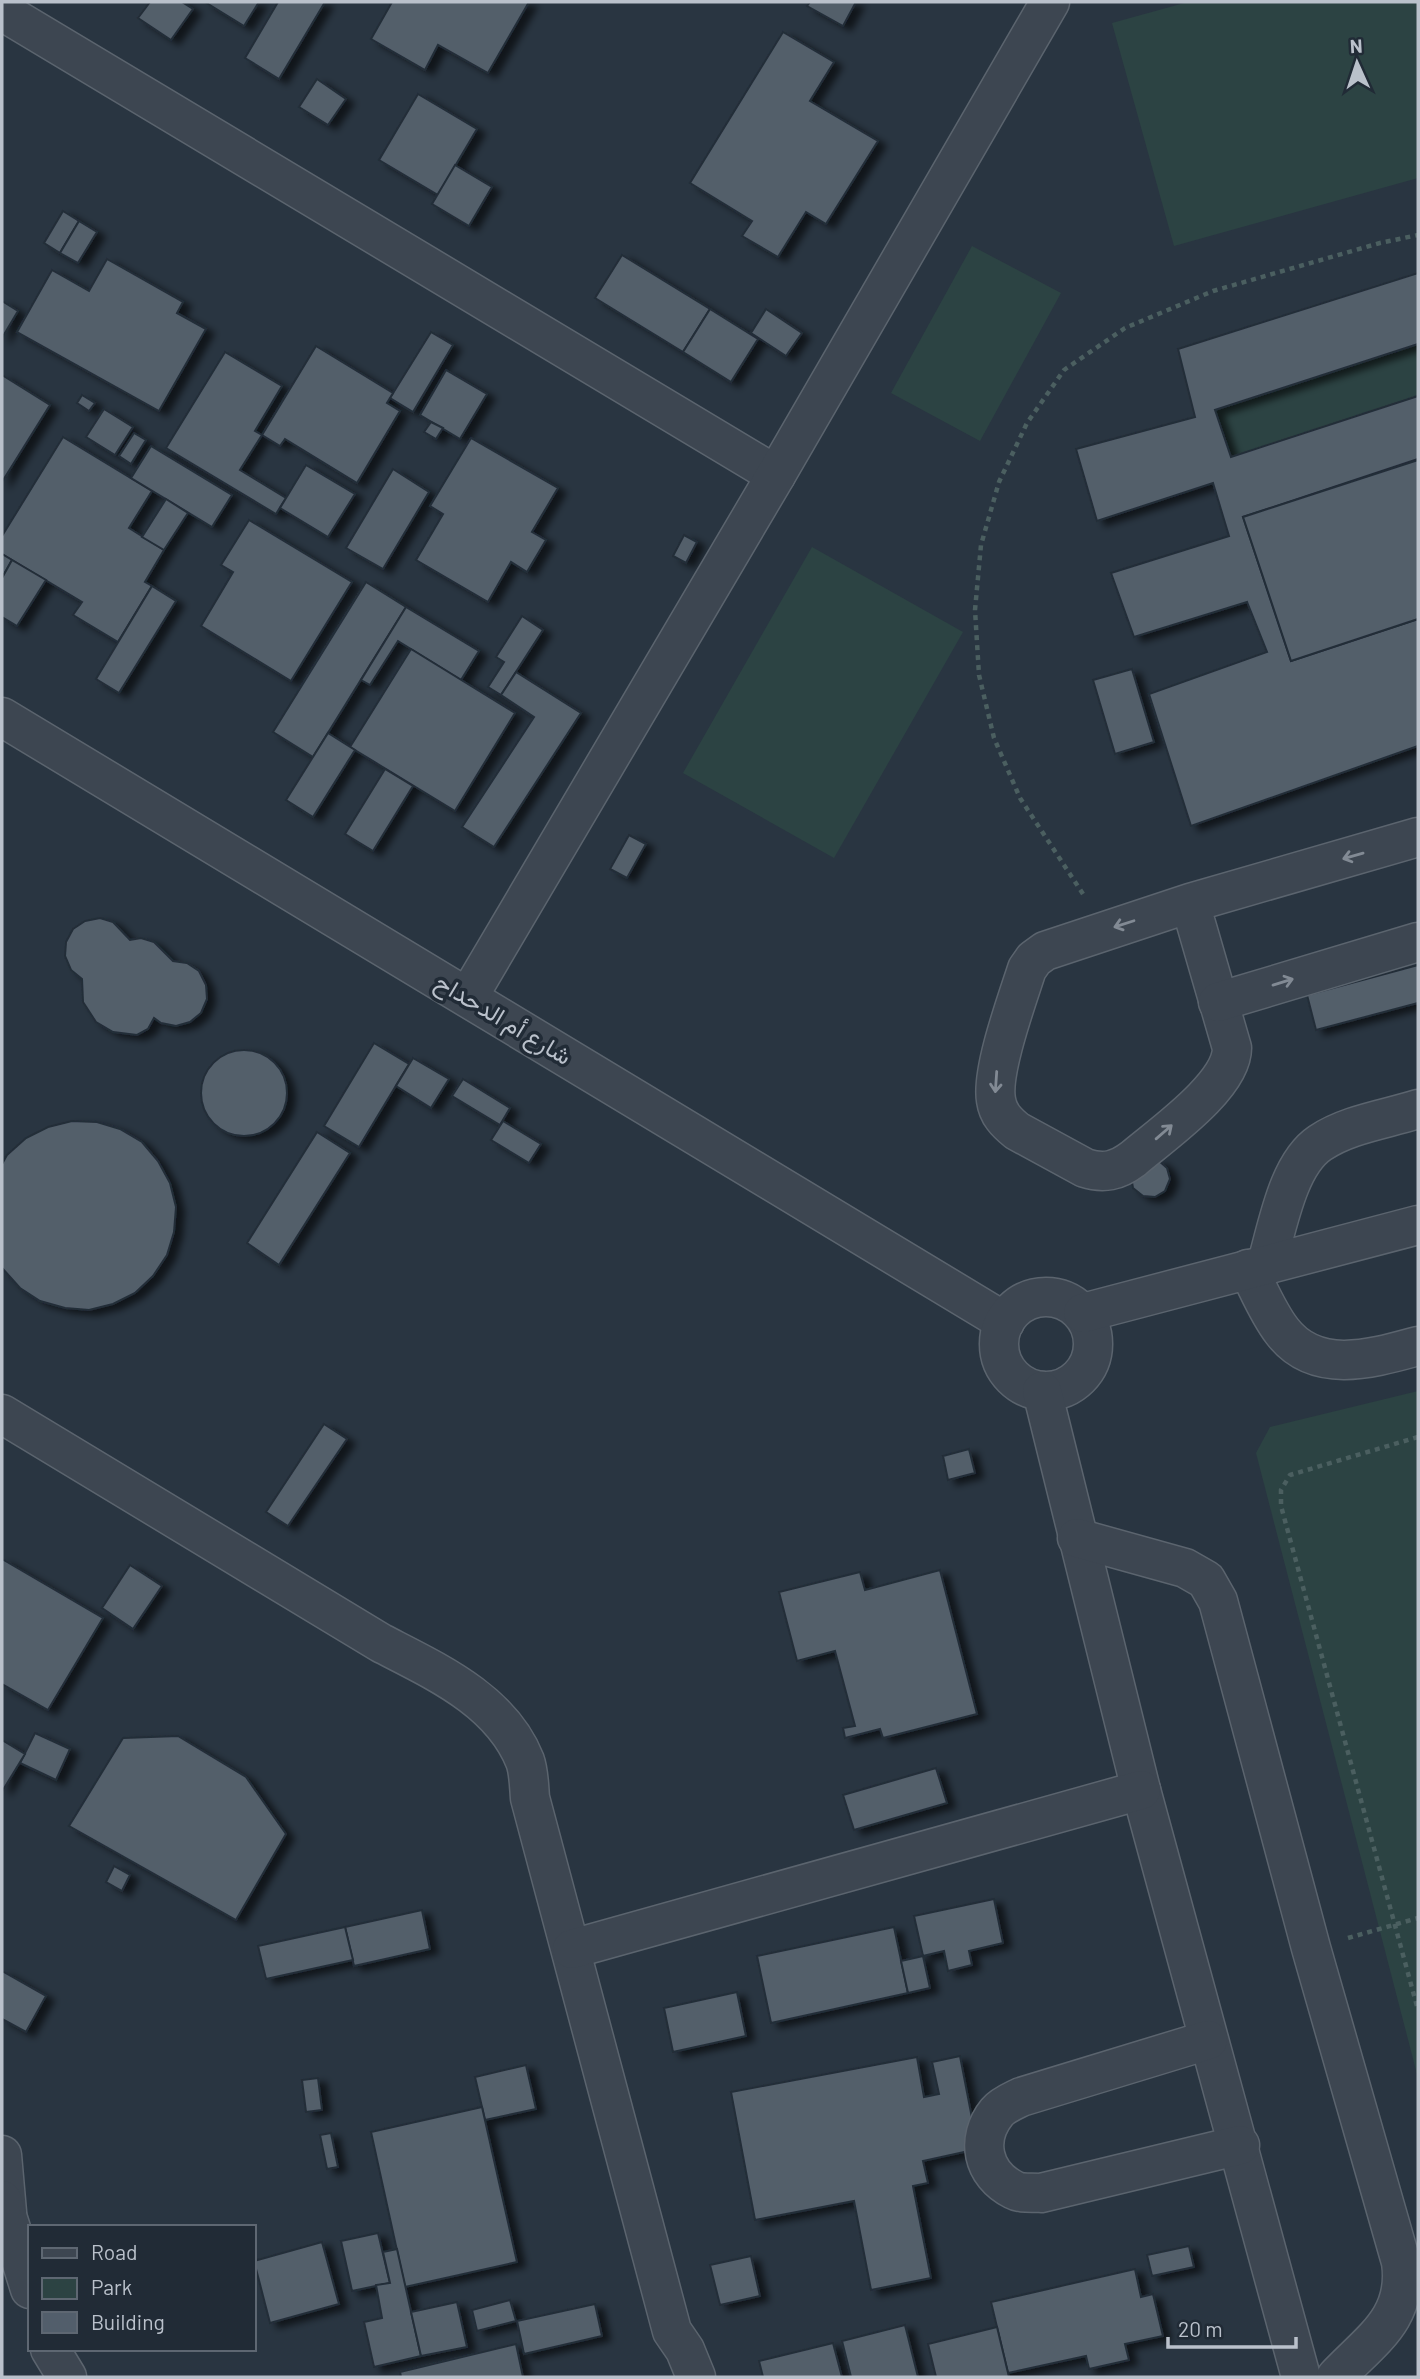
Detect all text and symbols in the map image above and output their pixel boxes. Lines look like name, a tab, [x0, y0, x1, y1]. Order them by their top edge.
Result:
north arrow	[1322, 28, 1392, 98]
text: N	[1349, 34, 1363, 57]
one-way arrow	[1342, 850, 1364, 863]
one-way arrow	[1114, 919, 1136, 931]
street label: شارع أم الدحداح	[429, 966, 577, 1073]
one-way arrow	[1272, 975, 1294, 988]
one-way arrow	[989, 1070, 1002, 1093]
one-way arrow	[1155, 1124, 1173, 1140]
legend	[28, 2225, 256, 2351]
text: Road	[91, 2239, 137, 2264]
text: Park	[91, 2274, 132, 2299]
scale bar	[1168, 2306, 1296, 2350]
text: Building	[91, 2309, 165, 2334]
text: 20 m	[1178, 2316, 1223, 2341]

